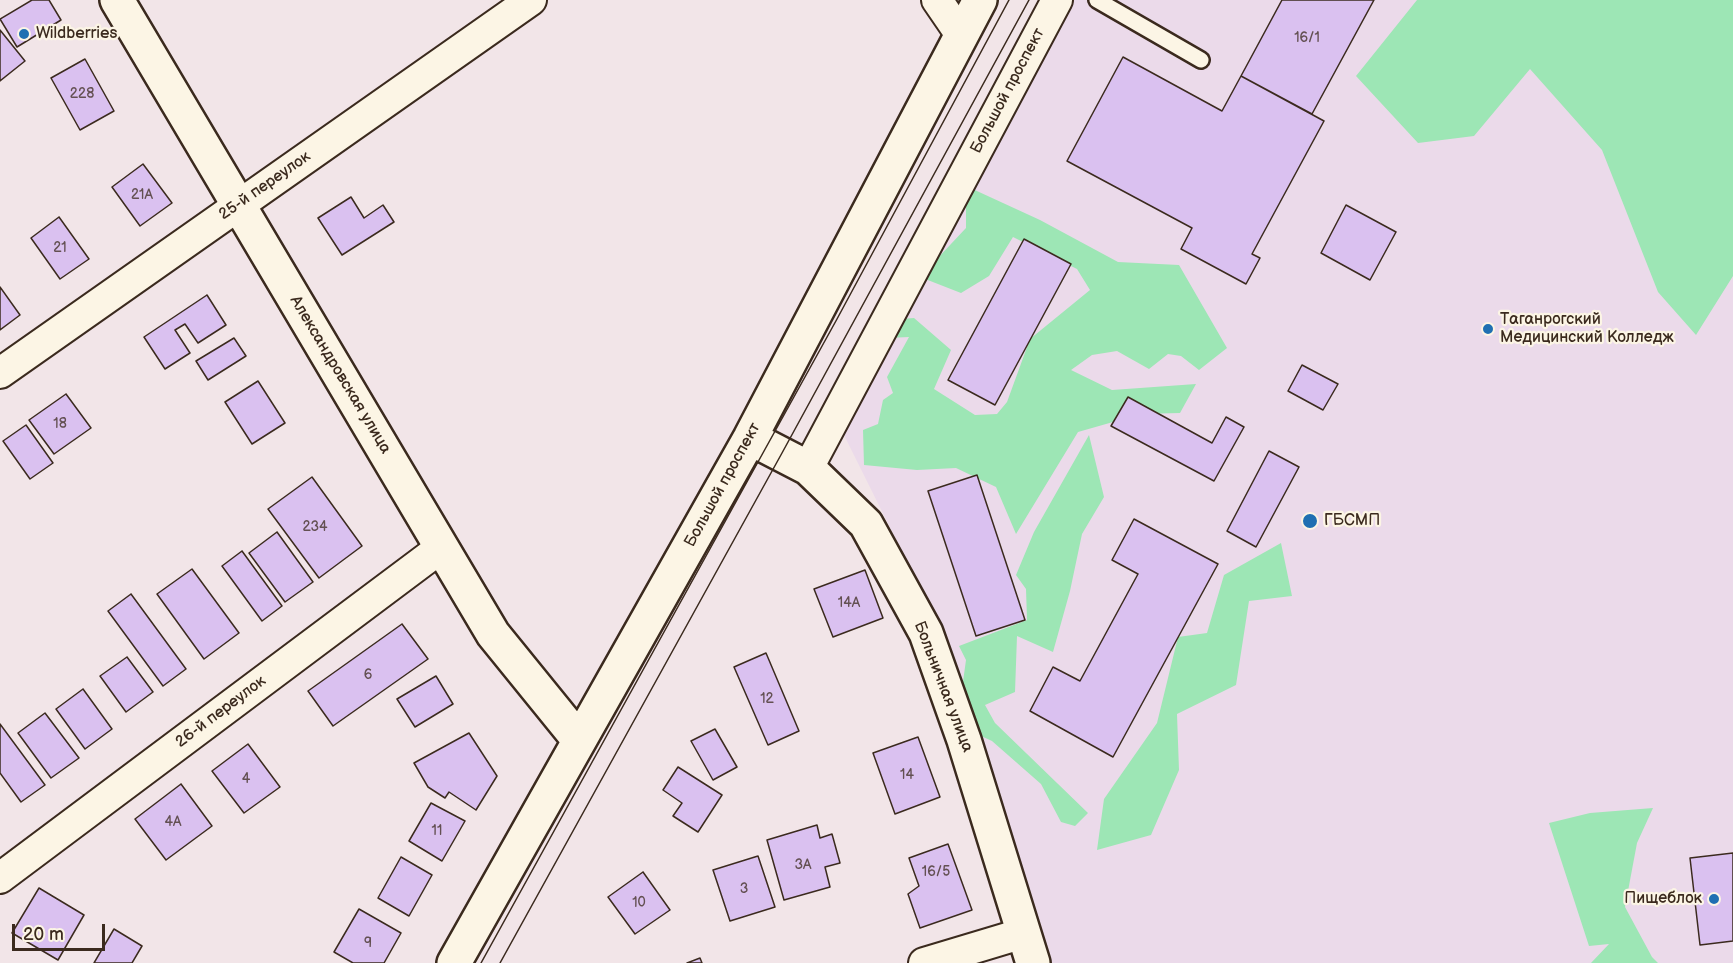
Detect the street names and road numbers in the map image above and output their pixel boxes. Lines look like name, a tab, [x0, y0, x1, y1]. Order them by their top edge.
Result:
street label: Большой проспект	[967, 25, 1049, 157]
street label: 25-й переулок	[216, 147, 314, 225]
street label: Александровская улица	[285, 293, 395, 457]
street label: Большой проспект	[681, 420, 765, 550]
street label: Больничная улица	[909, 619, 977, 755]
street label: 26-й переулок	[172, 672, 270, 752]

